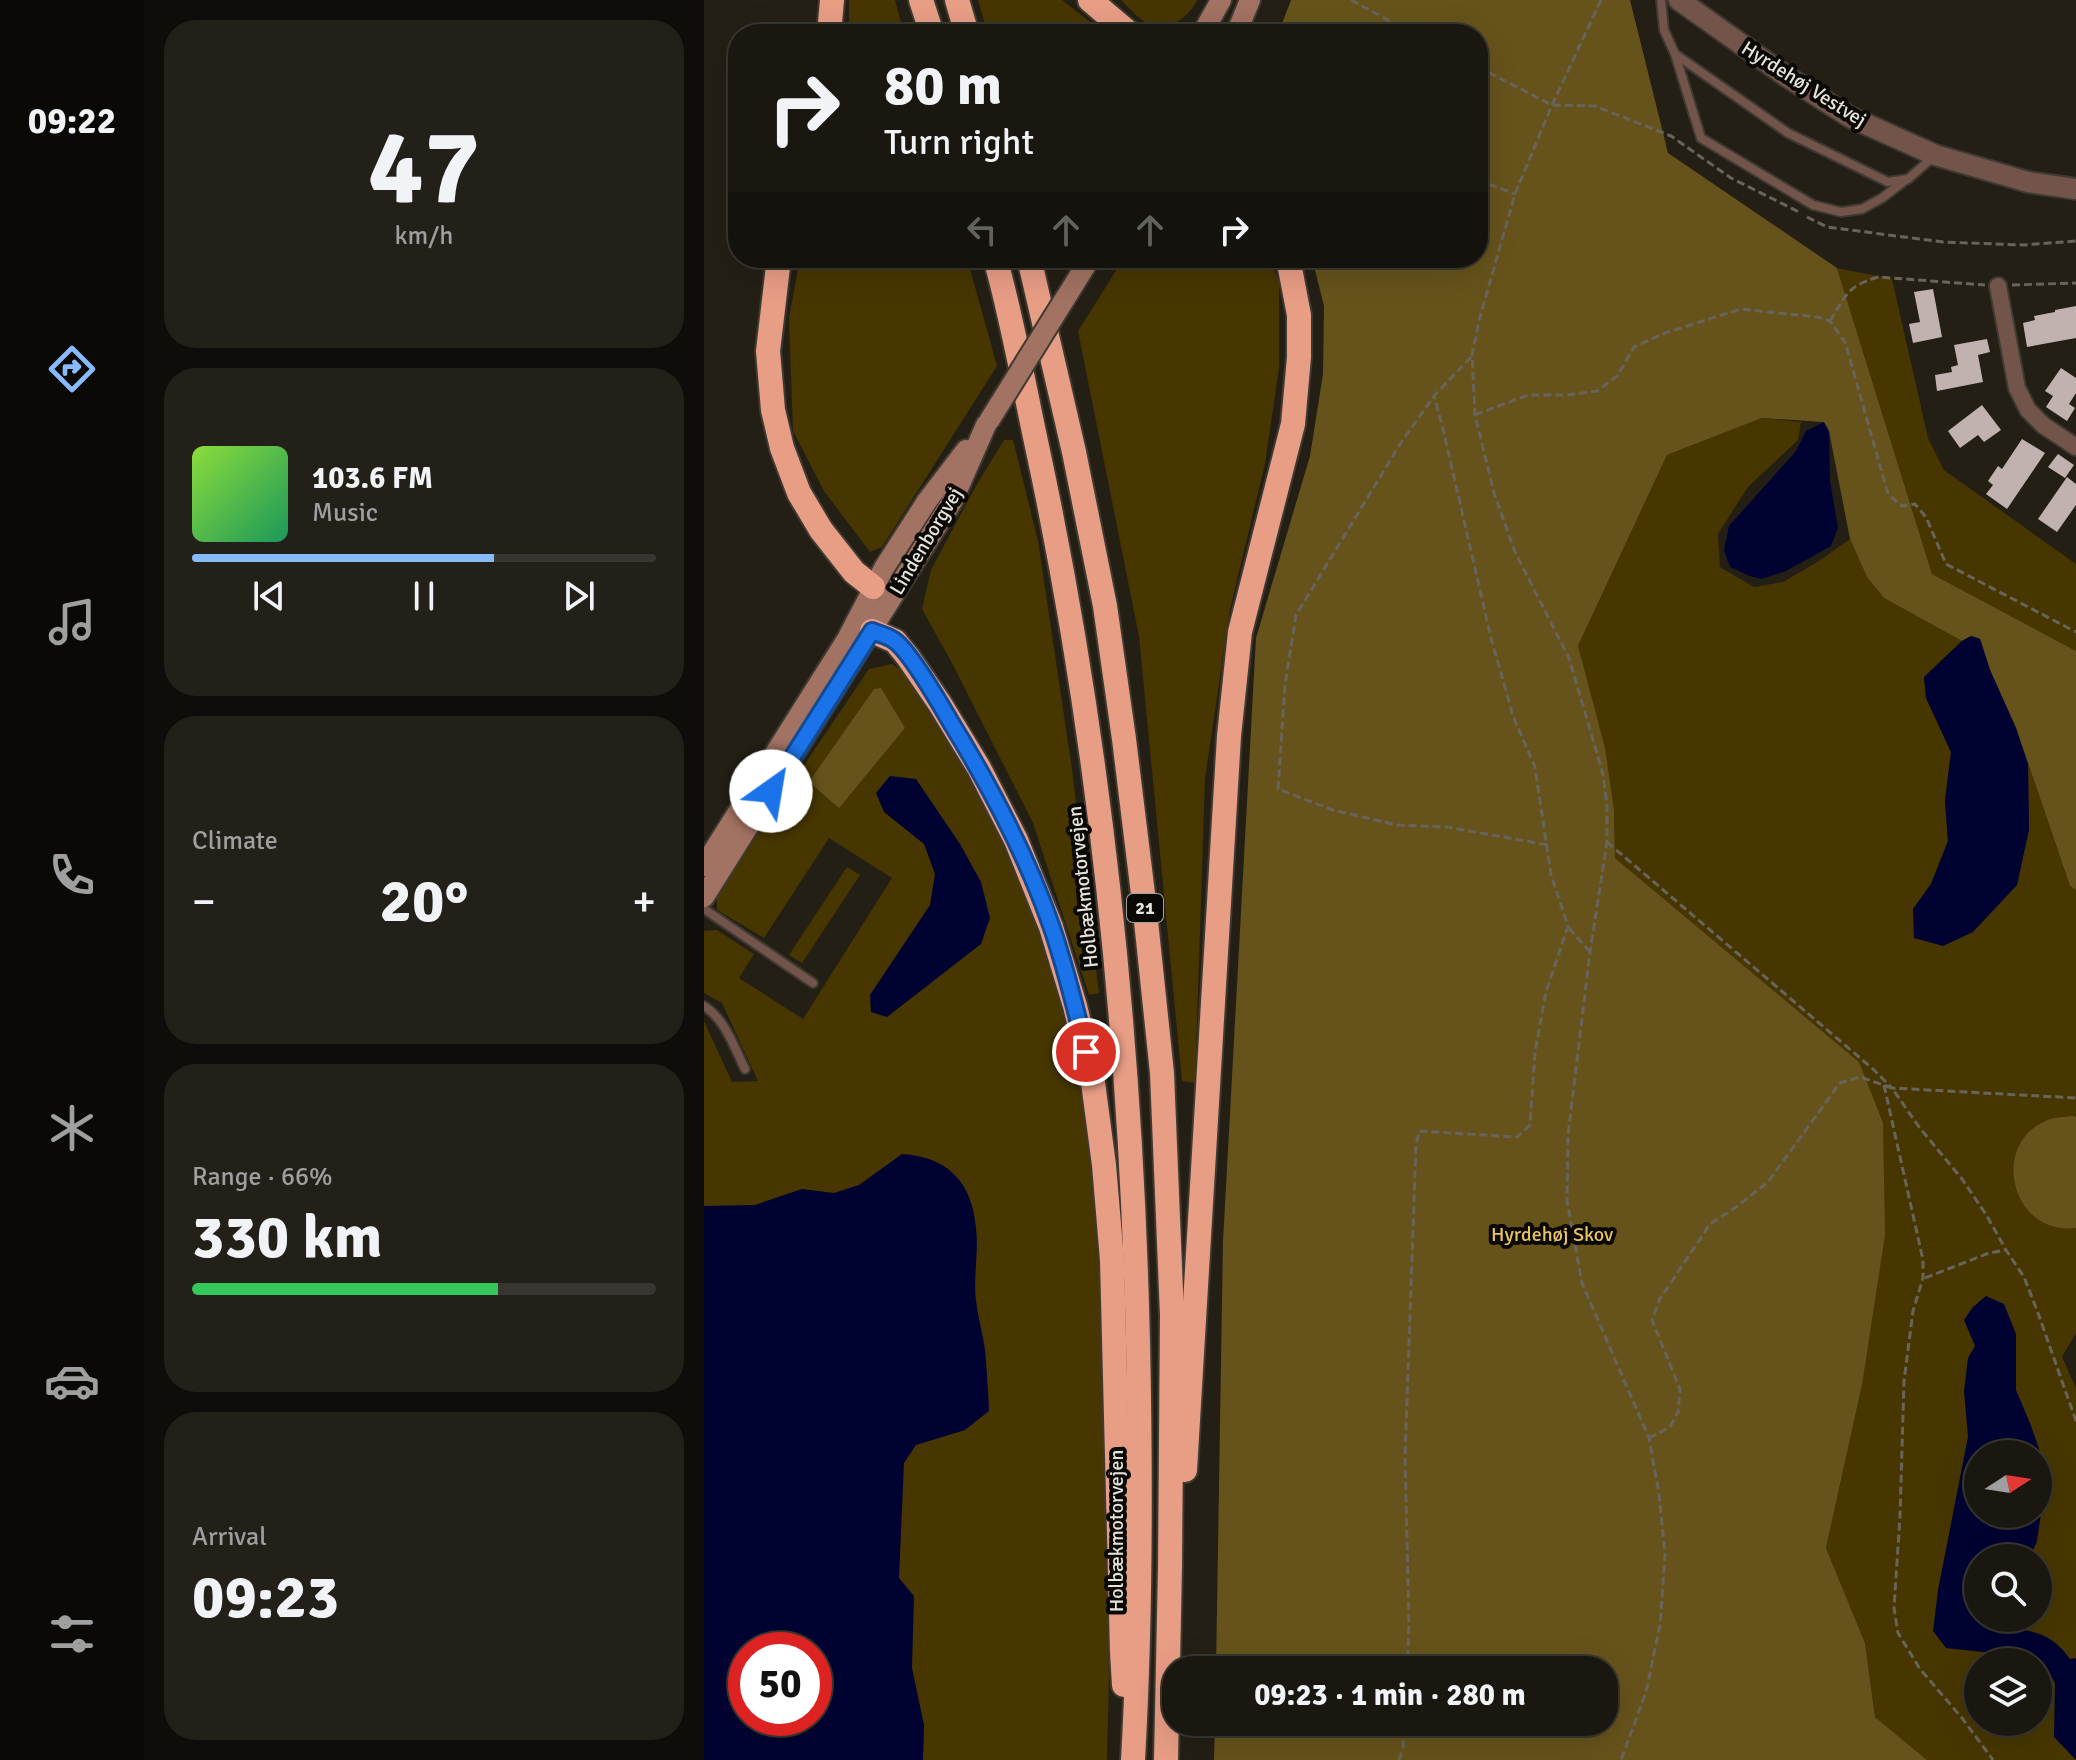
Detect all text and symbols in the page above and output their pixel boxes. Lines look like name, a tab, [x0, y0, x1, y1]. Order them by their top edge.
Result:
street label: Hyrdehøj Vestvej	[1737, 36, 1871, 132]
text: 80 m	[884, 51, 1002, 120]
icon: right	[752, 56, 856, 160]
text: 09:22	[28, 99, 116, 144]
text: 47	[368, 104, 480, 232]
text: Turn right	[884, 120, 1034, 165]
icon: left	[960, 208, 1004, 252]
icon: ahead	[1044, 208, 1088, 252]
icon: ahead	[1128, 208, 1172, 252]
icon: right	[1212, 208, 1256, 252]
text: km/h	[395, 220, 453, 252]
icon: directions	[44, 341, 100, 397]
text: 103.6 FM	[312, 460, 433, 497]
street label: Lindenborgvej	[884, 483, 968, 599]
text: Music	[312, 497, 378, 529]
icon: previous	[247, 574, 291, 618]
icon: pause	[402, 574, 446, 618]
icon: next	[557, 574, 601, 618]
icon: music	[44, 594, 100, 650]
position arrow	[729, 749, 813, 833]
street label: Holbækmotorvejen	[1062, 805, 1104, 969]
text: Climate	[192, 825, 278, 857]
icon: phone	[44, 847, 100, 903]
text: 20°	[380, 865, 468, 939]
text: −	[192, 875, 216, 929]
text: +	[632, 875, 656, 929]
road number: 21	[1127, 894, 1163, 922]
pin	[1052, 1018, 1120, 1086]
icon: arrive	[1064, 1030, 1108, 1074]
icon: climate	[44, 1100, 100, 1156]
text: Range · 66%	[192, 1161, 333, 1193]
text: 330 km	[192, 1201, 382, 1275]
park label: Hyrdehøj Skov	[1491, 1222, 1613, 1247]
icon: car	[44, 1353, 100, 1409]
north arrow	[1964, 1440, 2052, 1528]
map controls	[1964, 1440, 2052, 1736]
street label: Holbækmotorvejen	[1104, 1450, 1129, 1612]
text: Arrival	[192, 1521, 267, 1553]
button: search	[1964, 1544, 2052, 1632]
text: 09:23	[192, 1561, 339, 1635]
icon: filters	[44, 1606, 100, 1662]
speed limit sign: 50	[728, 1632, 832, 1736]
button: layers	[1964, 1648, 2052, 1736]
text: 09:23 · 1 min · 280 m	[1254, 1677, 1526, 1714]

